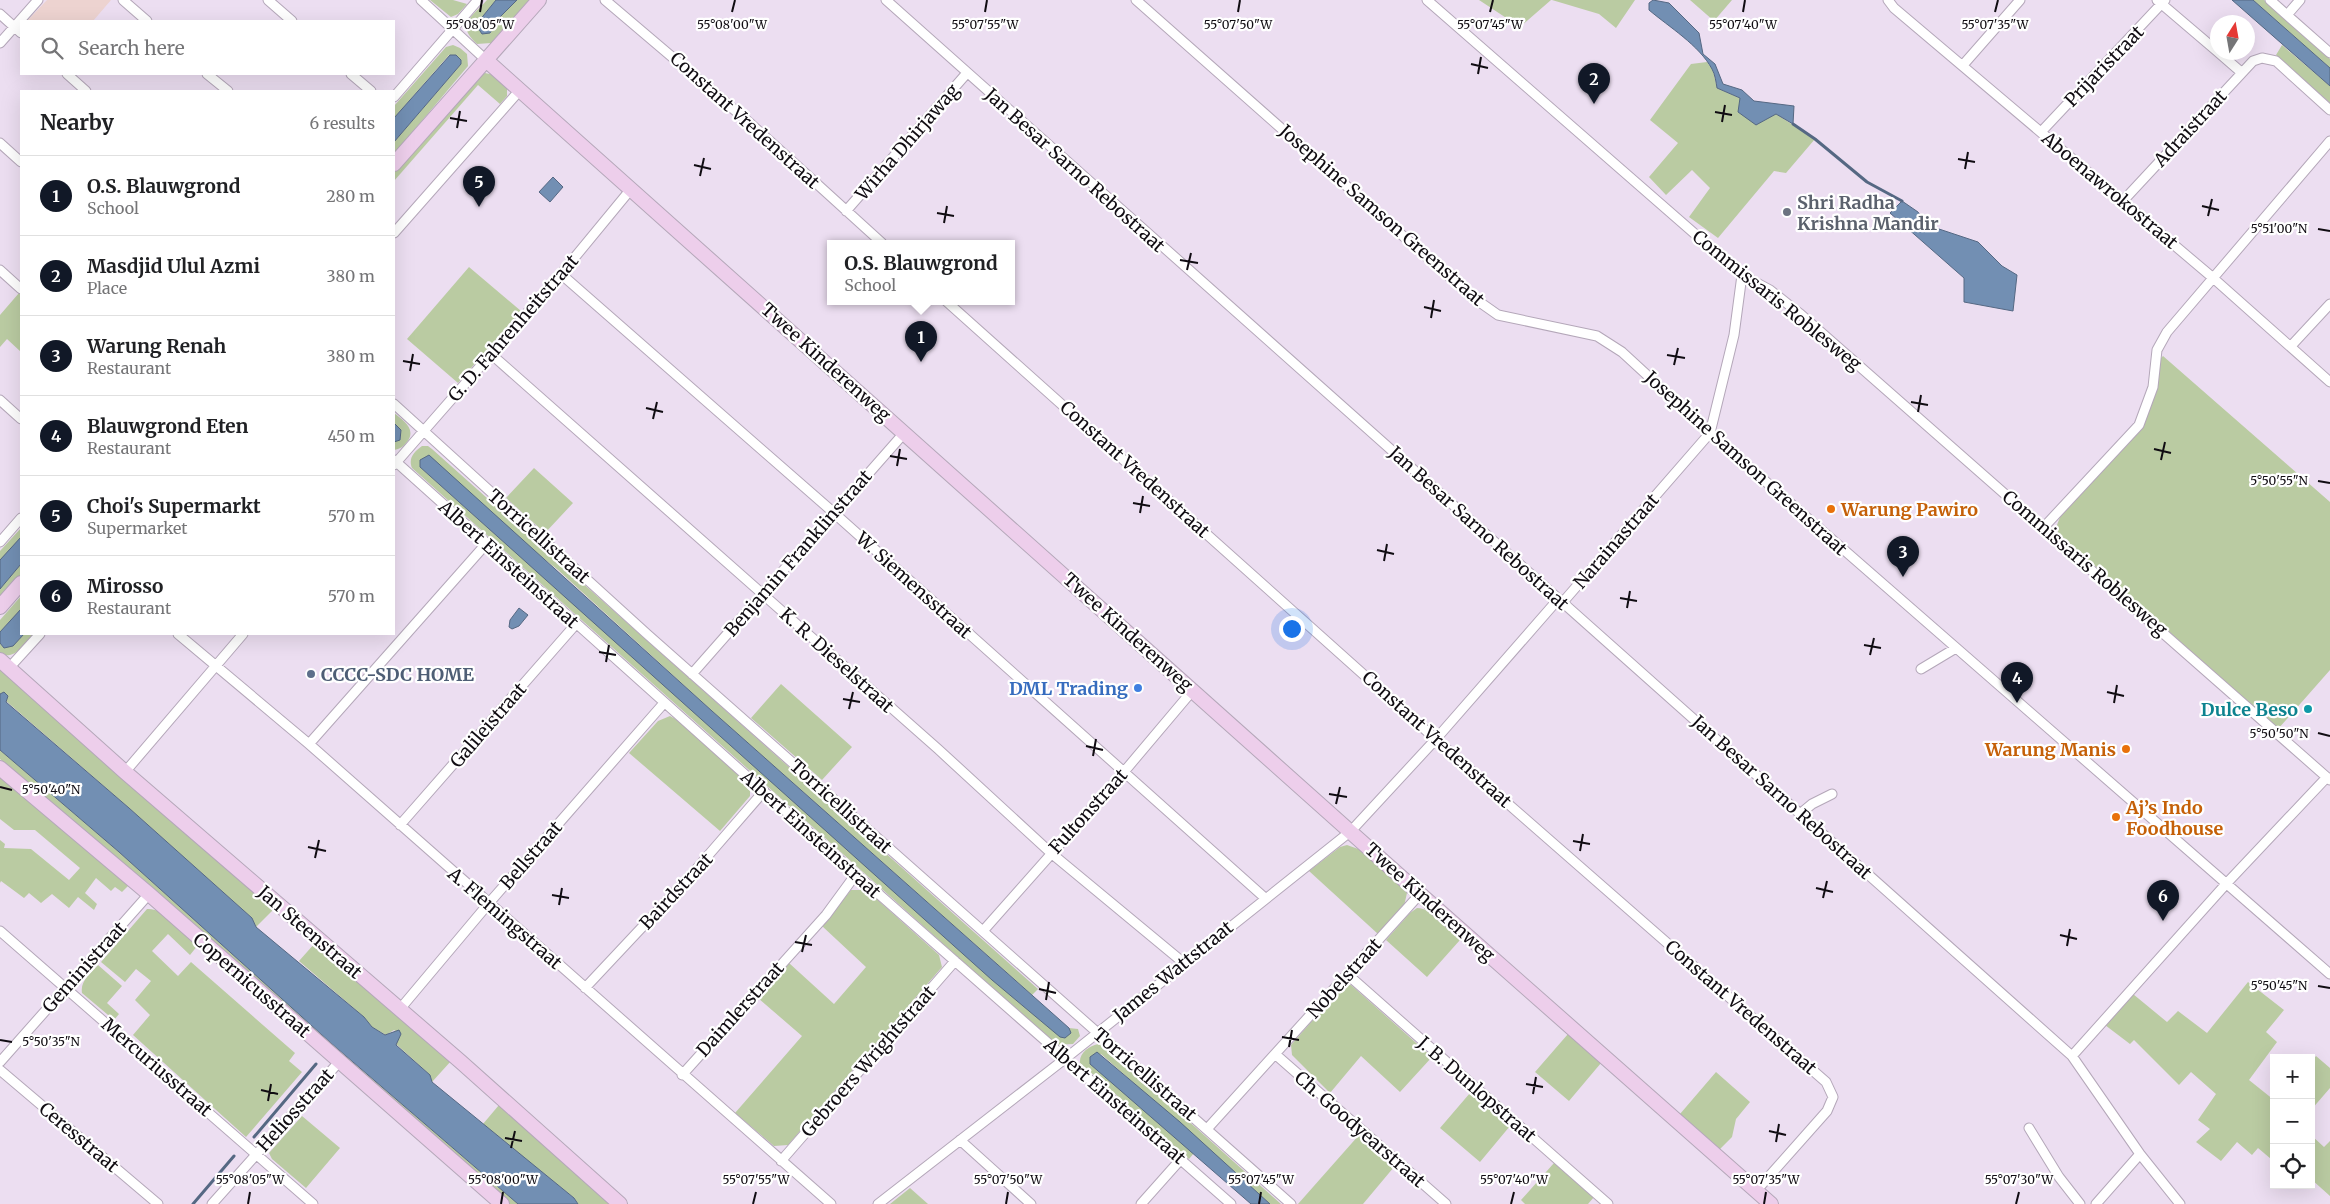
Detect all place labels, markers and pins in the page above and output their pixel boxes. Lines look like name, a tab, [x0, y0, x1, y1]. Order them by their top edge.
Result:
pin: 2	[1578, 63, 1610, 104]
pin: 5	[463, 166, 495, 207]
place label: Shri Radha Krishna Mandir	[1797, 191, 1939, 235]
marker: Shri Radha Krishna Mandir	[1781, 206, 1793, 218]
pin: 1	[905, 321, 937, 362]
place label: Warung Pawiro	[1840, 498, 1978, 521]
marker: Warung Pawiro	[1825, 503, 1837, 515]
pin: 3	[1887, 536, 1919, 577]
pin: 4	[2001, 662, 2033, 703]
place label: CCCC-SDC HOME	[321, 663, 474, 686]
marker: CCCC-SDC HOME	[305, 668, 317, 680]
place label: DML Trading	[1009, 677, 1128, 700]
marker: DML Trading	[1132, 682, 1144, 694]
place label: Dulce Beso	[2201, 698, 2298, 721]
marker: Dulce Beso	[2302, 703, 2314, 715]
place label: Warung Manis	[1984, 738, 2116, 761]
marker: Warung Manis	[2120, 743, 2132, 755]
place label: Aj’s Indo Foodhouse	[2125, 796, 2223, 840]
marker: Aj’s Indo Foodhouse	[2110, 811, 2122, 823]
pin: 6	[2147, 880, 2179, 921]

